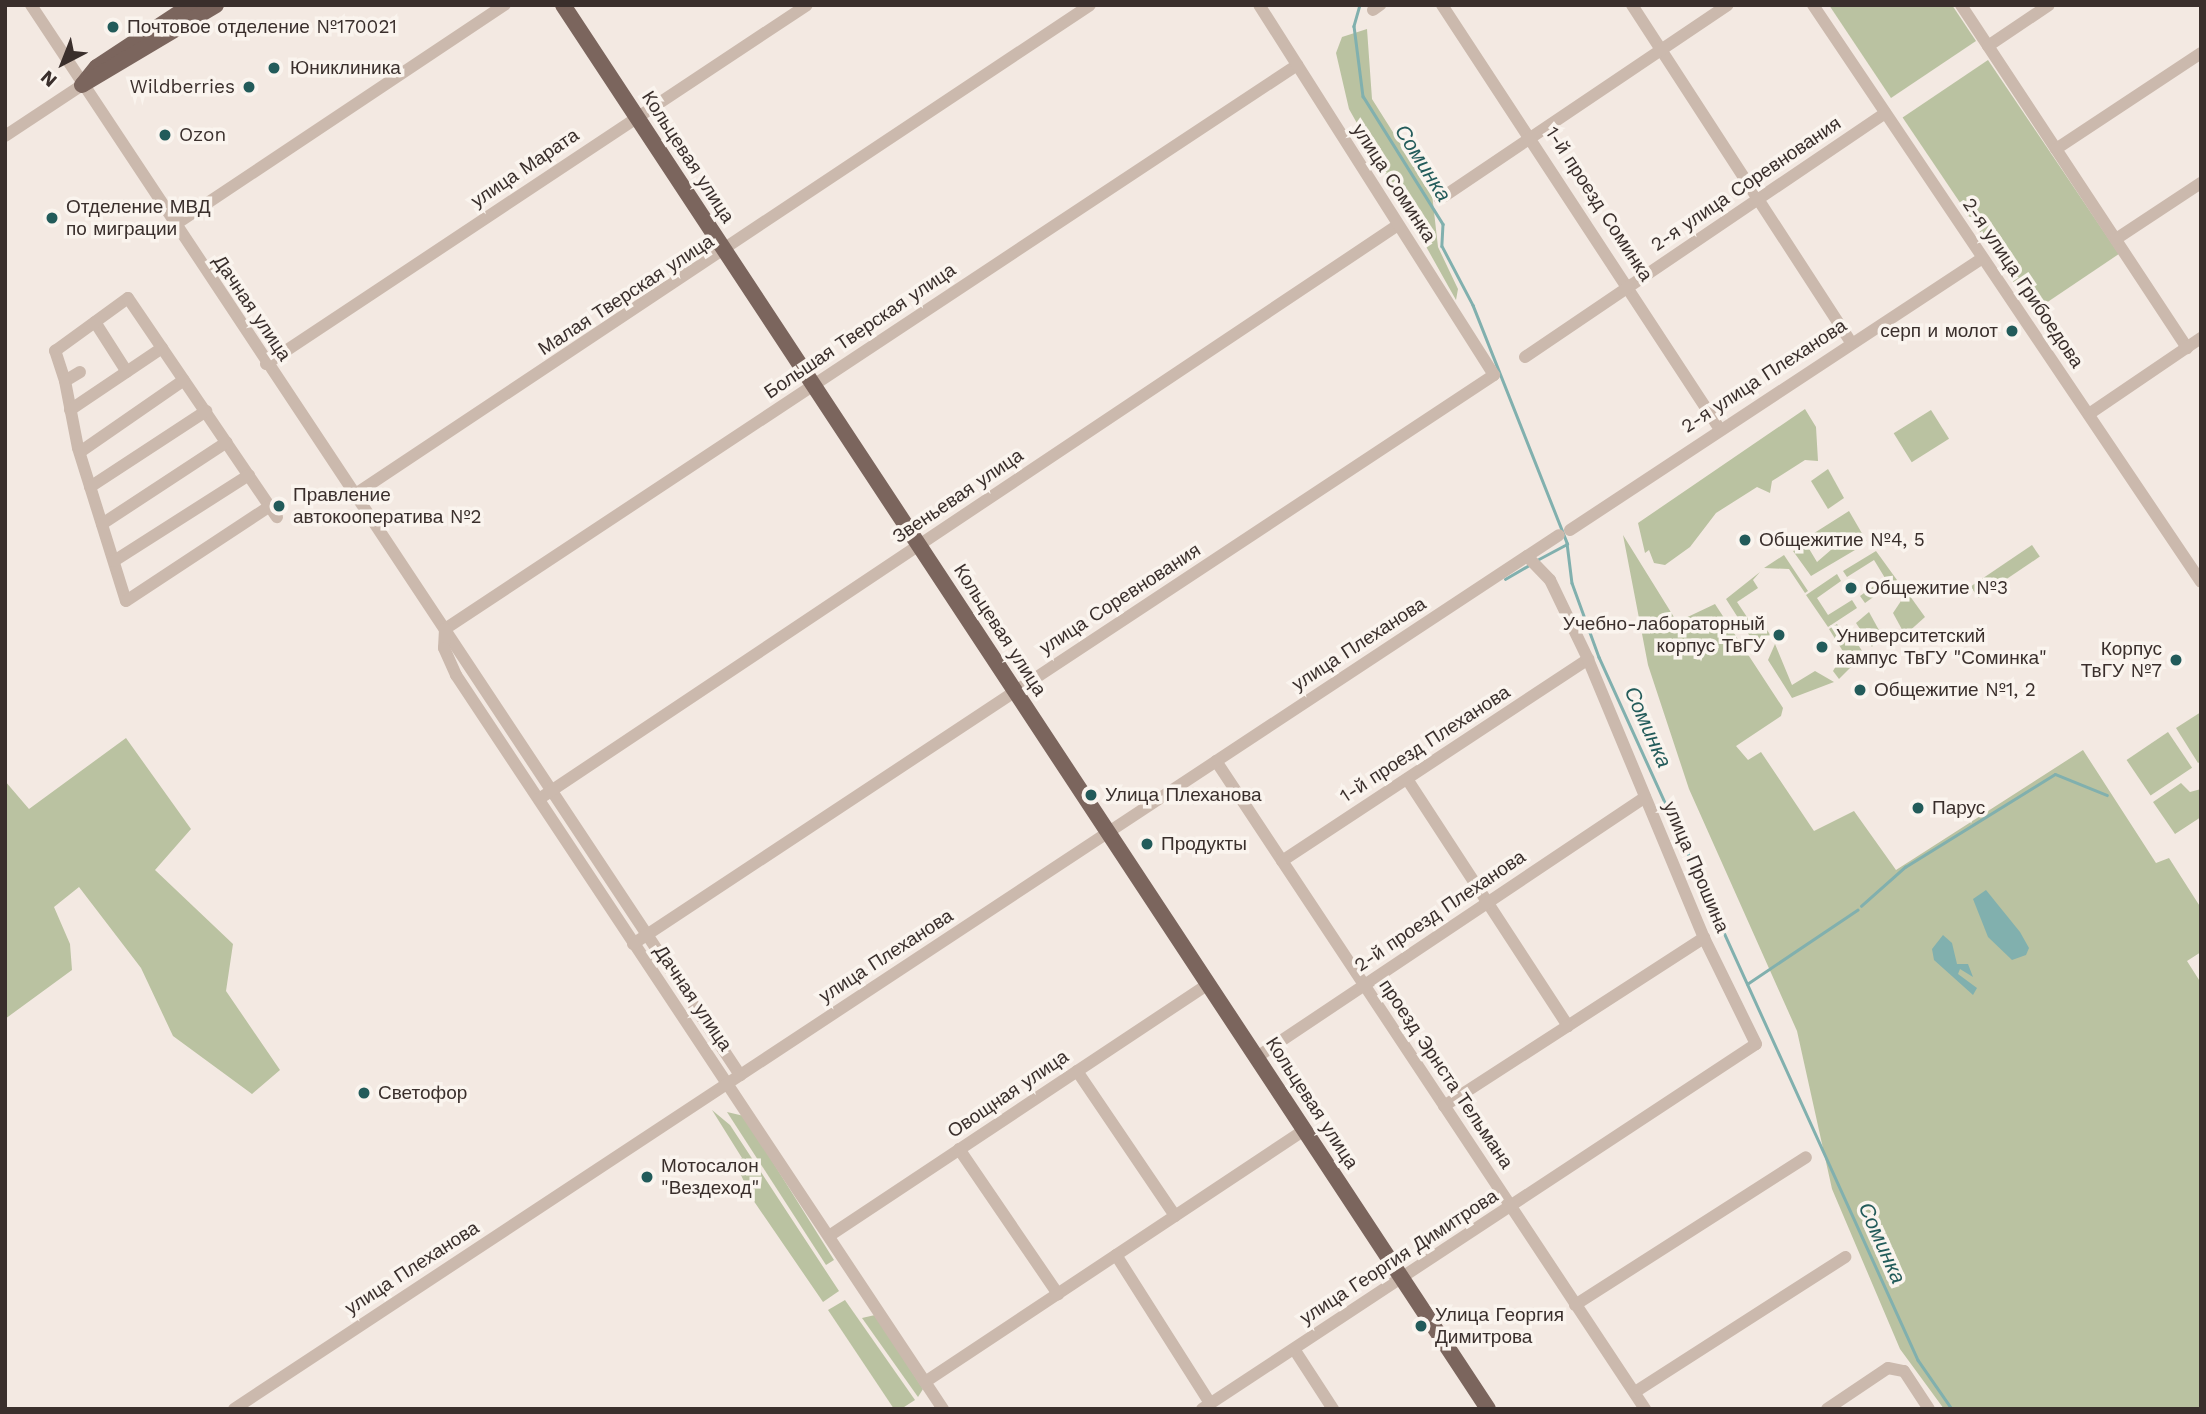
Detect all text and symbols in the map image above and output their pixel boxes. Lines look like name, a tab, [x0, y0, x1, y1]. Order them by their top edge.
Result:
place label: Почтовое отделение №170021	[127, 16, 397, 38]
marker: Почтовое отделение №170021	[105, 19, 121, 35]
north arrow	[28, 28, 98, 98]
place label: Юниклиника	[290, 57, 401, 79]
marker: Юниклиника	[264, 58, 284, 78]
text: N	[36, 66, 62, 92]
place label: Wildberries	[130, 76, 235, 98]
marker: Wildberries	[241, 79, 257, 95]
street label: Кольцевая улица	[637, 87, 739, 227]
street label: 2-я улица Соревнования	[1647, 112, 1845, 256]
street label: улица Соминка	[1347, 120, 1441, 246]
water label: Соминка	[1390, 120, 1456, 206]
street label: 1-й проезд Соминка	[1541, 123, 1657, 285]
place label: Ozon	[179, 124, 226, 146]
street label: улица Марата	[467, 124, 583, 212]
marker: Ozon	[157, 127, 173, 143]
street label: 2-я улица Грибоедова	[1958, 194, 2088, 372]
place label: Отделение МВД по миграции	[66, 196, 211, 240]
marker: Отделение МВД по миграции	[44, 210, 60, 226]
street label: Малая Тверская улица	[534, 230, 718, 360]
street label: Дачная улица	[208, 251, 296, 365]
street label: Большая Тверская улица	[760, 258, 960, 404]
street label: 2-я улица Плеханова	[1677, 314, 1851, 438]
place label: серп и молот	[1880, 320, 1998, 342]
marker: серп и молот	[2004, 323, 2020, 339]
street label: Звеньевая улица	[888, 444, 1028, 548]
place label: Правление автокооператива №2	[293, 484, 482, 528]
marker: Правление автокооператива №2	[271, 498, 287, 514]
place label: Общежитие №4, 5	[1759, 529, 1925, 551]
marker: Общежитие №4, 5	[1737, 532, 1753, 548]
street label: улица Соревнования	[1035, 538, 1205, 660]
street label: Кольцевая улица	[949, 560, 1051, 700]
place label: Общежитие №3	[1865, 577, 2008, 599]
marker: Общежитие №3	[1843, 580, 1859, 596]
street label: улица Плеханова	[1288, 592, 1430, 696]
place label: Учебно-лабораторный корпус ТвГУ	[1563, 613, 1765, 657]
place label: Университетский кампус ТвГУ "Соминка"	[1836, 625, 2047, 669]
marker: Учебно-лабораторный корпус ТвГУ	[1771, 627, 1787, 643]
place label: Корпус ТвГУ №7	[2081, 638, 2162, 682]
marker: Университетский кампус ТвГУ "Соминка"	[1814, 639, 1830, 655]
marker: Корпус ТвГУ №7	[2168, 652, 2184, 668]
place label: Общежитие №1, 2	[1874, 679, 2036, 701]
street label: 1-й проезд Плеханова	[1336, 681, 1514, 807]
marker: Общежитие №1, 2	[1852, 682, 1868, 698]
water label: Соминка	[1619, 683, 1677, 771]
place label: Улица Плеханова	[1105, 784, 1262, 806]
marker: Улица Плеханова	[1083, 787, 1099, 803]
place label: Парус	[1932, 797, 1985, 819]
street label: улица Прошина	[1658, 798, 1734, 936]
marker: Парус	[1910, 800, 1926, 816]
place label: Продукты	[1161, 833, 1247, 855]
marker: Продукты	[1139, 836, 1155, 852]
street label: 2-й проезд Плеханова	[1350, 845, 1530, 977]
street label: улица Плеханова	[815, 904, 957, 1008]
street label: Дачная улица	[649, 941, 737, 1055]
street label: проезд Эрнста Тельмана	[1374, 975, 1518, 1173]
street label: Кольцевая улица	[1261, 1033, 1363, 1173]
street label: Овощная улица	[943, 1045, 1073, 1143]
place label: Светофор	[378, 1082, 467, 1104]
marker: Светофор	[356, 1085, 372, 1101]
place label: Мотосалон "Вездеход"	[661, 1155, 759, 1199]
marker: Мотосалон "Вездеход"	[639, 1169, 655, 1185]
street label: улица Георгия Димитрова	[1296, 1184, 1502, 1330]
water label: Соминка	[1853, 1199, 1911, 1287]
street label: улица Плеханова	[341, 1216, 483, 1320]
place label: Улица Георгия Димитрова	[1435, 1304, 1564, 1348]
marker: Улица Георгия Димитрова	[1413, 1318, 1429, 1334]

